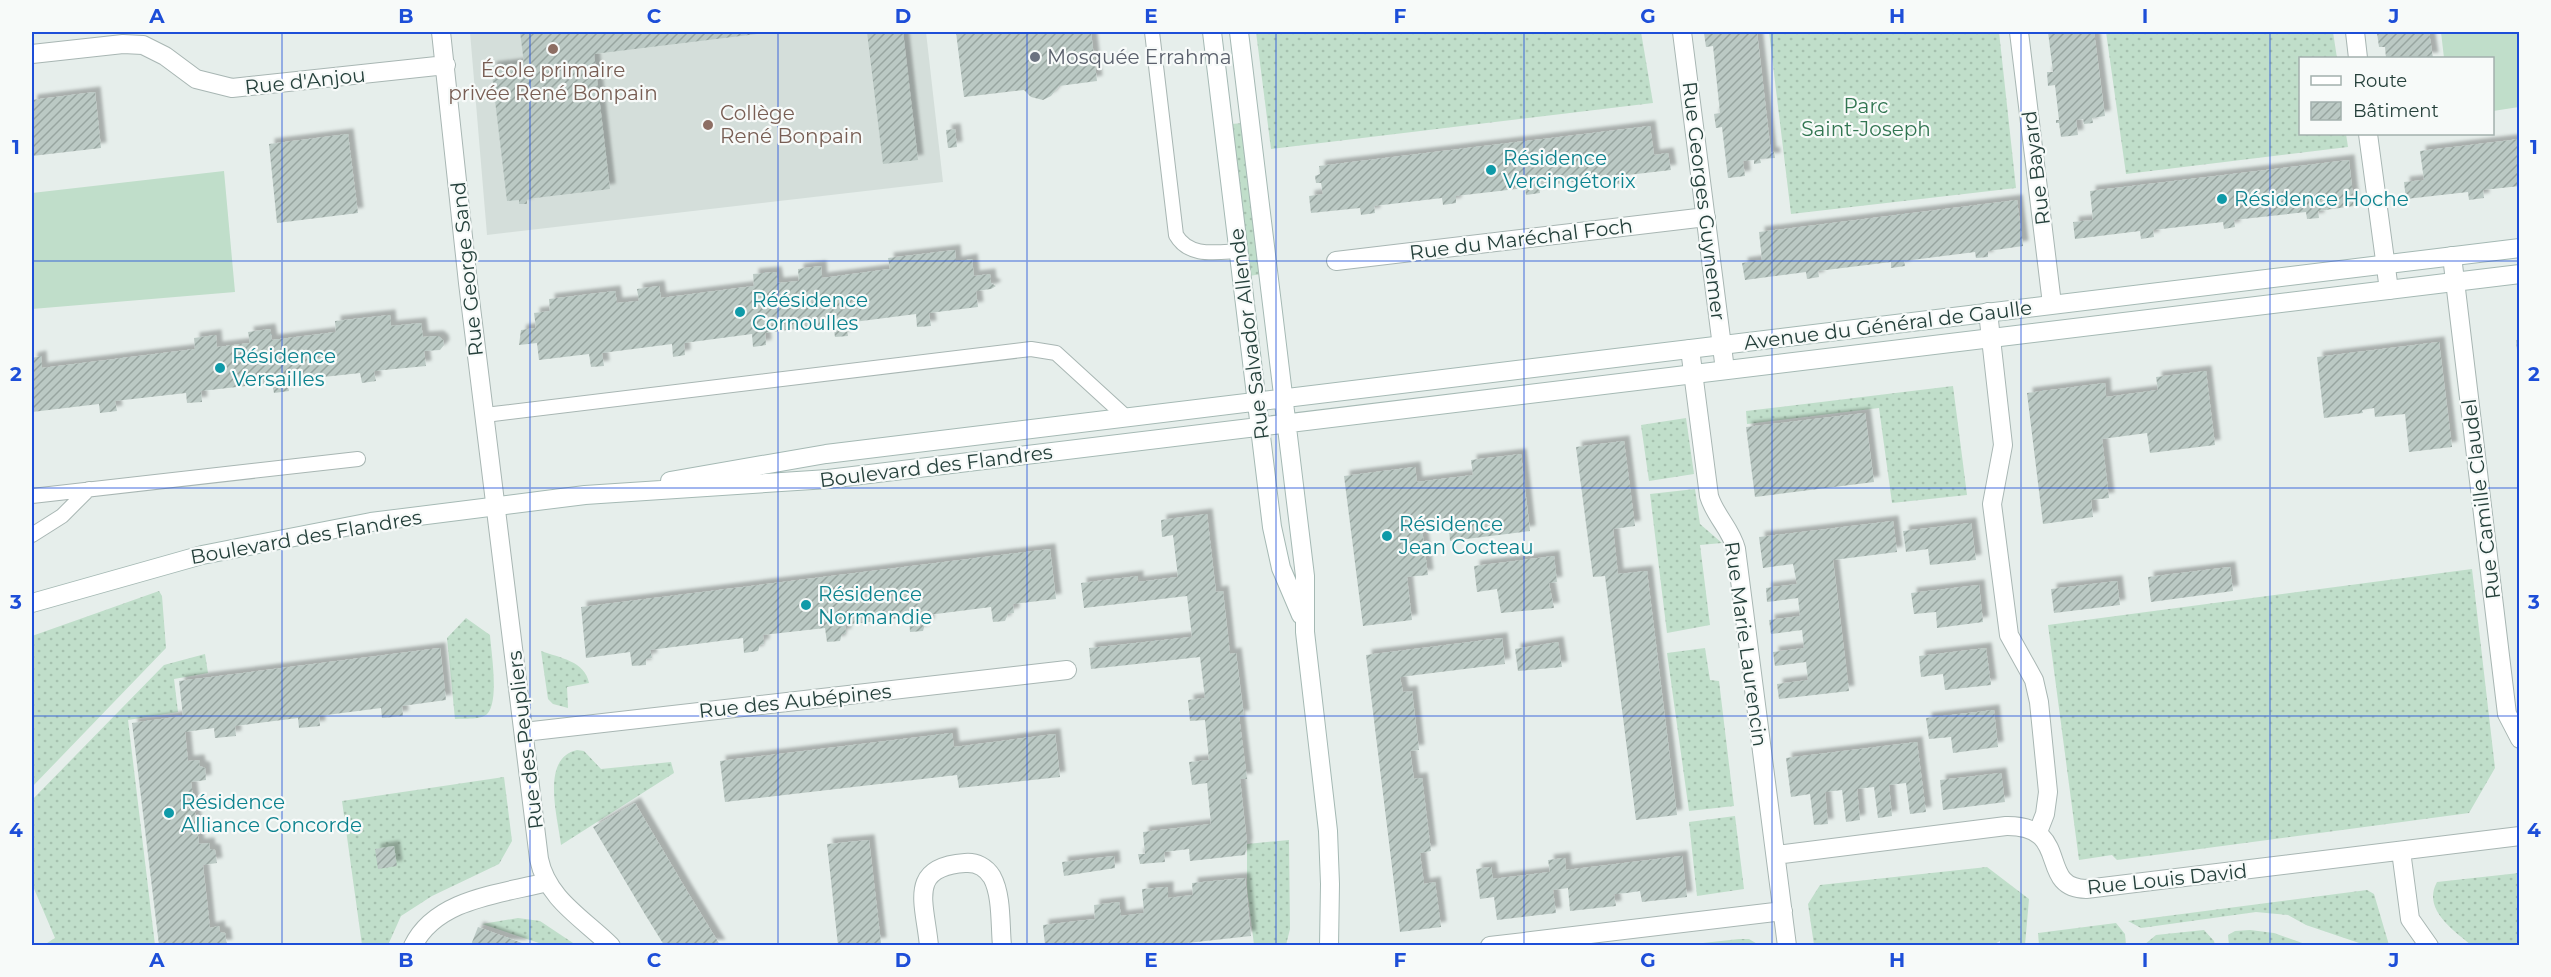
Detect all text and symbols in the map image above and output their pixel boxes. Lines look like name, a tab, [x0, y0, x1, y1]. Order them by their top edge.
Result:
text: A	[148, 4, 165, 28]
text: B	[398, 4, 414, 28]
text: C	[647, 4, 662, 28]
text: D	[895, 4, 911, 28]
text: E	[1144, 4, 1158, 28]
text: F	[1394, 4, 1407, 28]
text: G	[1640, 4, 1656, 28]
text: H	[1889, 4, 1905, 28]
text: I	[2142, 4, 2148, 28]
text: J	[2388, 4, 2399, 28]
marker: École primaire privée René Bonpain	[546, 42, 560, 56]
place label: Mosquée Errahma	[1047, 45, 1232, 69]
marker: Mosquée Errahma	[1028, 50, 1042, 64]
legend	[2299, 57, 2494, 135]
place label: École primaire privée René Bonpain	[448, 58, 658, 105]
street label: Rue d'Anjou	[243, 63, 367, 99]
text: Route	[2353, 70, 2407, 92]
street label: Rue Georges Guynemer	[1677, 80, 1731, 322]
park label: Parc Saint-Joseph	[1801, 94, 1931, 141]
text: Bâtiment	[2353, 100, 2439, 122]
place label: Collège René Bonpain	[720, 101, 863, 148]
street label: Rue Bayard	[2017, 109, 2055, 227]
marker: Collège René Bonpain	[701, 118, 715, 132]
text: 1	[12, 135, 20, 159]
text: 1	[2530, 135, 2538, 159]
place label: Résidence Vercingétorix	[1503, 146, 1636, 193]
marker: Résidence Vercingétorix	[1484, 163, 1498, 177]
street label: Rue George Sand	[446, 181, 488, 357]
place label: Résidence Hoche	[2234, 187, 2409, 211]
marker: Résidence Hoche	[2215, 192, 2229, 206]
street label: Rue du Maréchal Foch	[1408, 213, 1634, 265]
street label: Rue Salvador Allende	[1224, 227, 1274, 441]
place label: Réésidence Cornoulles	[752, 288, 868, 335]
street label: Avenue du Général de Gaulle	[1743, 295, 2033, 355]
marker: Réésidence Cornoulles	[733, 305, 747, 319]
place label: Résidence Versailles	[232, 344, 336, 391]
marker: Résidence Versailles	[213, 361, 227, 375]
text: 2	[10, 362, 22, 386]
text: 2	[2528, 362, 2540, 386]
street label: Rue Camille Claudel	[2457, 398, 2505, 600]
street label: Boulevard des Flandres	[818, 440, 1054, 492]
street label: Boulevard des Flandres	[189, 505, 424, 569]
place label: Résidence Jean Cocteau	[1398, 512, 1534, 559]
marker: Résidence Jean Cocteau	[1380, 529, 1394, 543]
street label: Rue Marie Laurencin	[1720, 540, 1772, 748]
place label: Résidence Normandie	[818, 582, 932, 629]
text: 3	[9, 590, 22, 614]
text: 3	[2527, 590, 2540, 614]
marker: Résidence Normandie	[799, 598, 813, 612]
street label: Rue des Peupliers	[502, 649, 548, 831]
street label: Rue des Aubépines	[698, 679, 893, 723]
place label: Résidence Alliance Concorde	[181, 790, 362, 837]
marker: Résidence Alliance Concorde	[162, 806, 176, 820]
text: 4	[9, 818, 23, 842]
text: 4	[2527, 818, 2541, 842]
street label: Rue Louis David	[2086, 859, 2248, 899]
text: A	[148, 948, 165, 972]
text: B	[398, 948, 414, 972]
text: C	[647, 948, 662, 972]
text: D	[895, 948, 911, 972]
text: E	[1144, 948, 1158, 972]
text: F	[1394, 948, 1407, 972]
text: G	[1640, 948, 1656, 972]
text: H	[1889, 948, 1905, 972]
text: I	[2142, 948, 2148, 972]
text: J	[2388, 948, 2399, 972]

